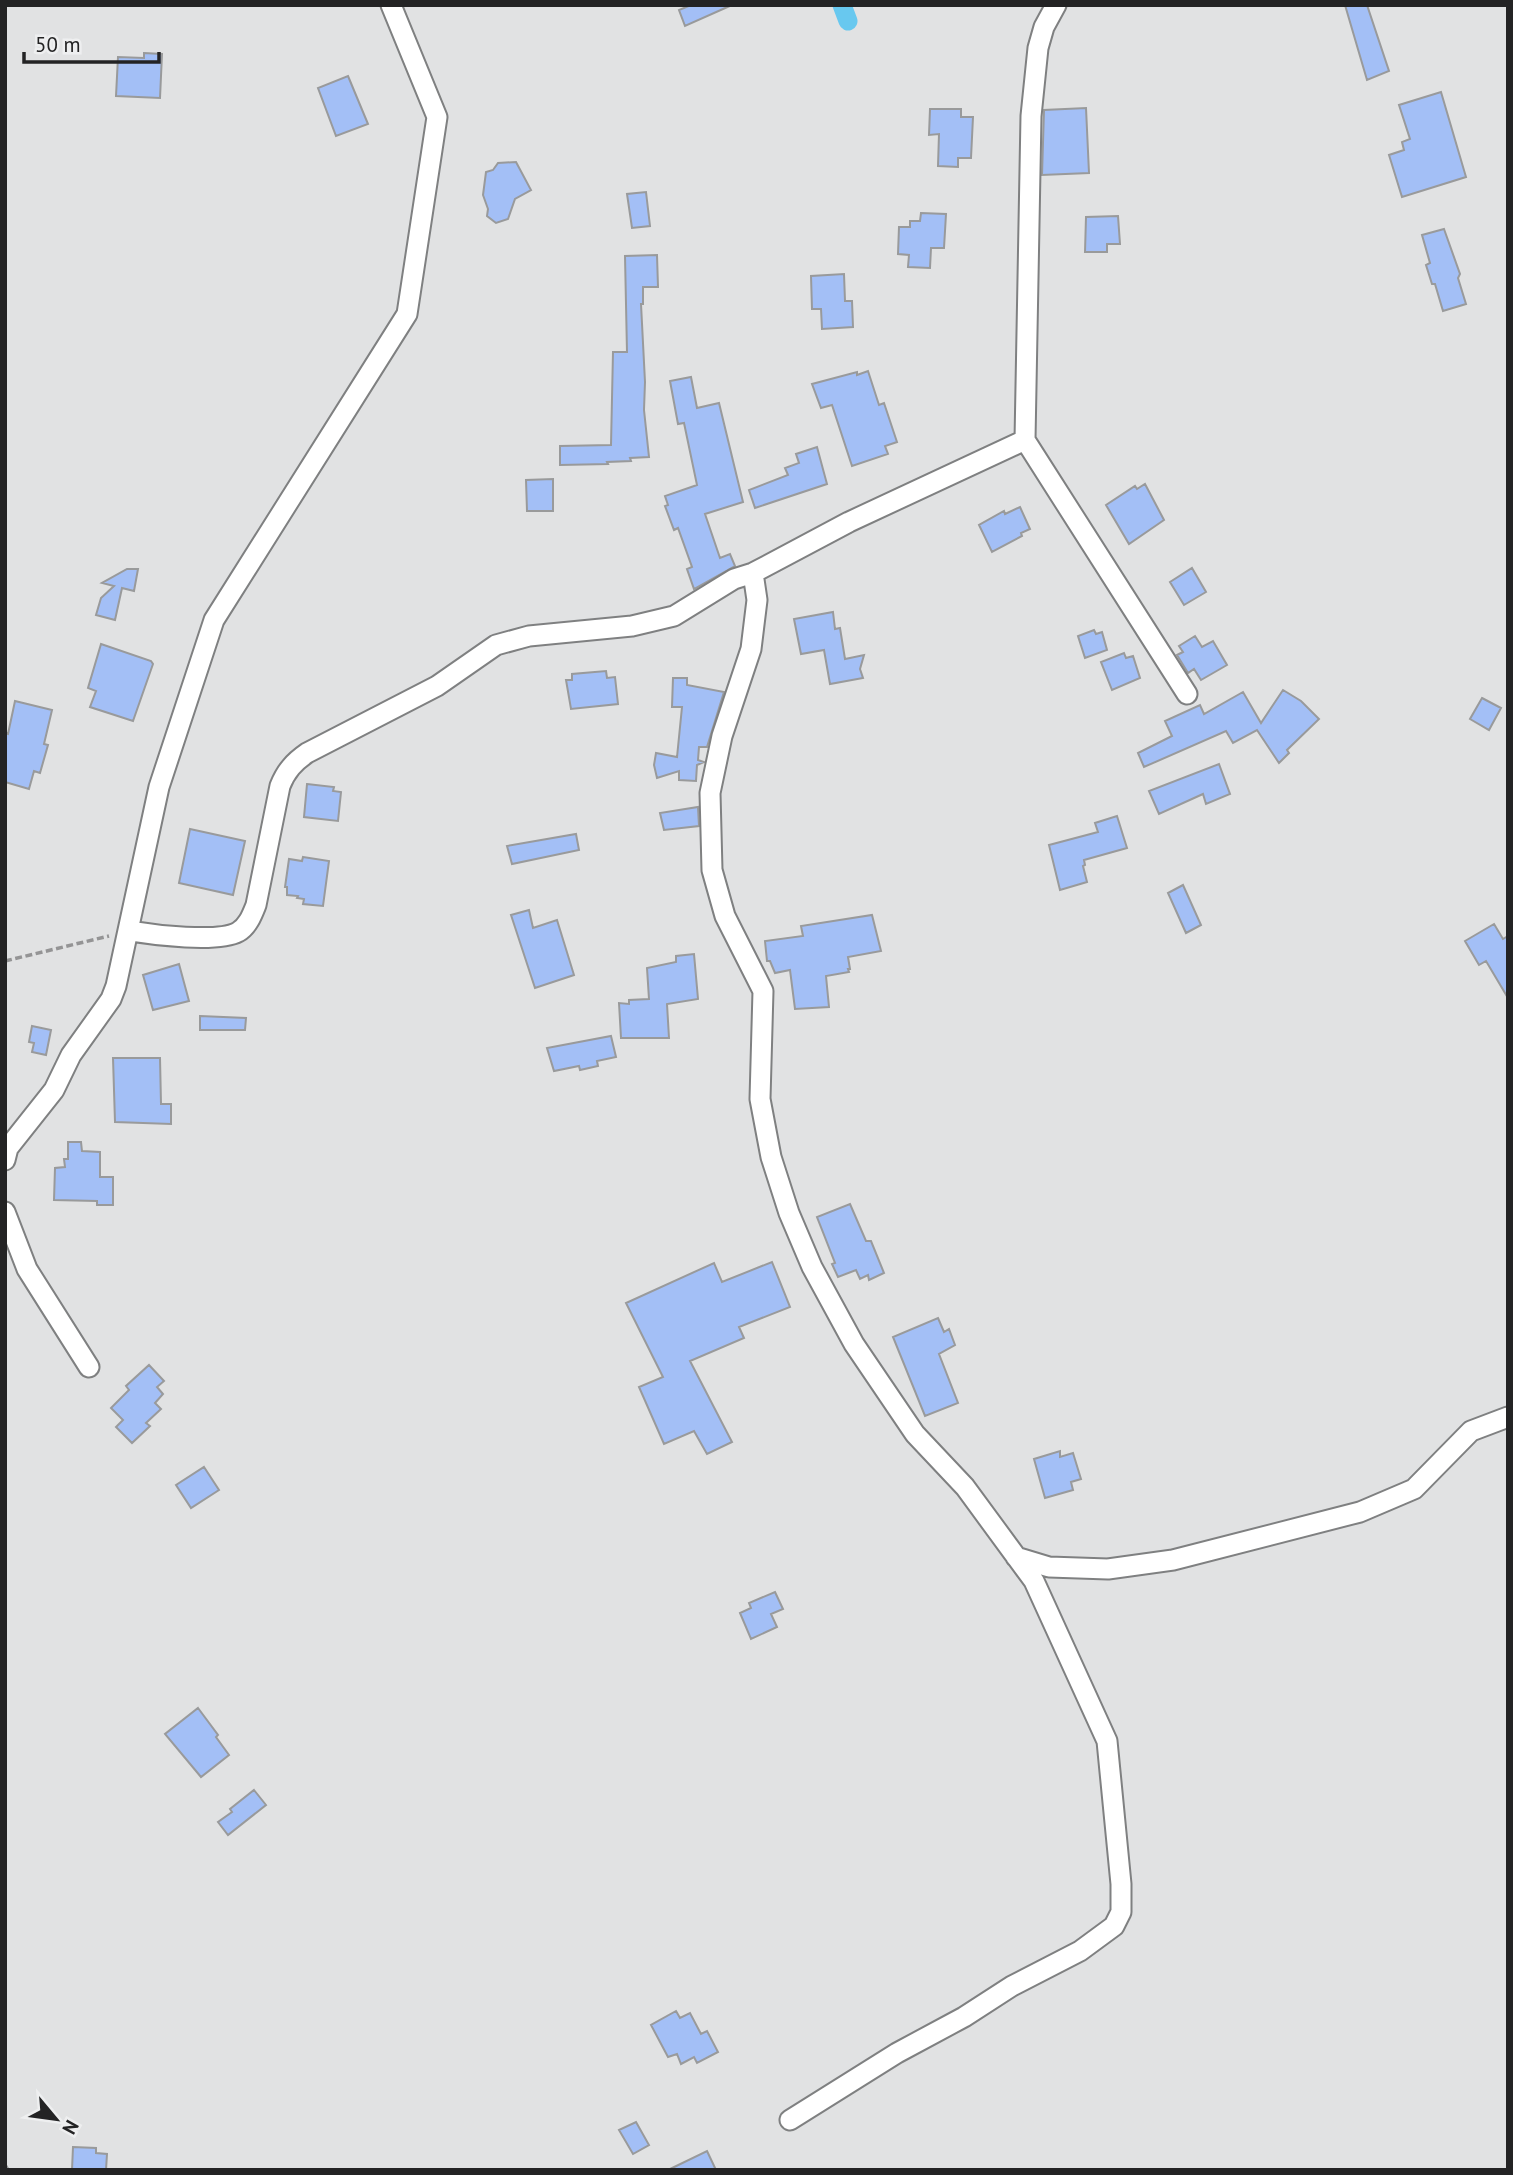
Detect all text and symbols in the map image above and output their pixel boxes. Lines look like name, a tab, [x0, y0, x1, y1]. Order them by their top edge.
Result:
scale bar	[24, 21, 159, 65]
text: 50 m	[35, 31, 81, 58]
north arrow	[21, 2084, 91, 2154]
text: N	[57, 2116, 84, 2139]

